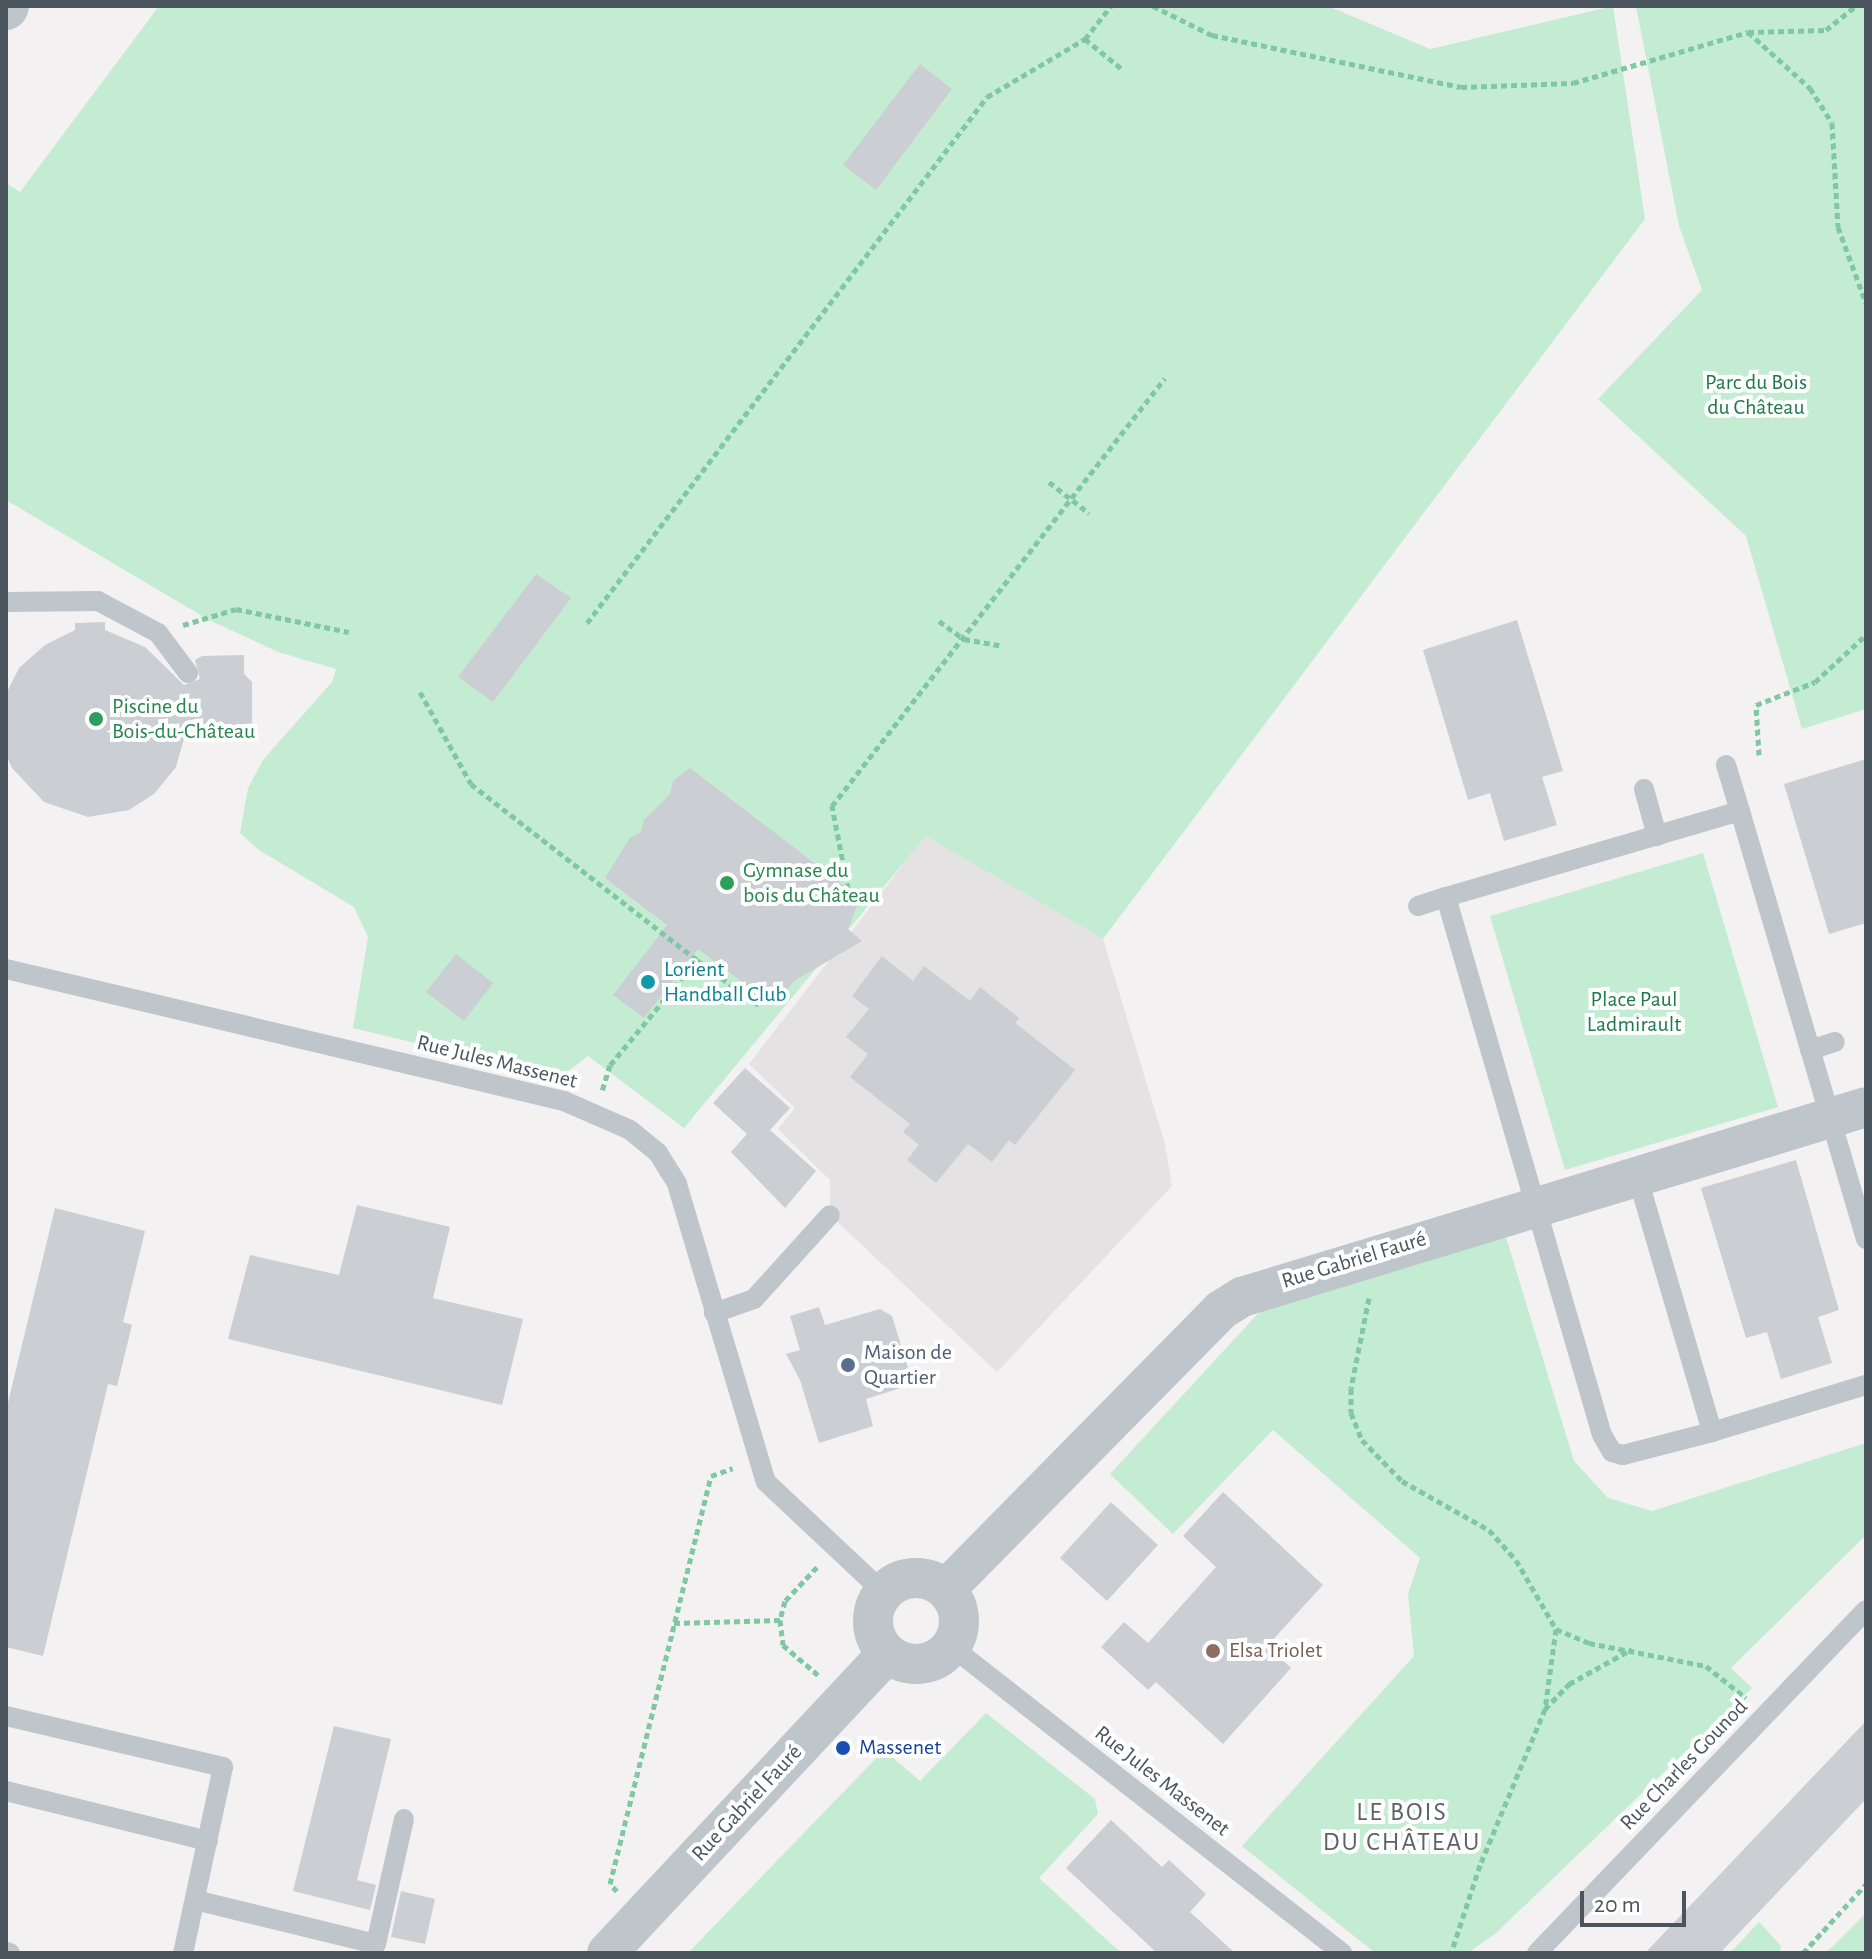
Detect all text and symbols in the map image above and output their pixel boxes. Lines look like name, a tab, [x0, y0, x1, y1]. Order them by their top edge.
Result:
park label: Parc du Bois du Château	[1705, 369, 1807, 420]
place label: Piscine du Bois-du-Château	[112, 693, 255, 744]
marker: Piscine du Bois-du-Château	[87, 710, 105, 728]
place label: Gymnase du bois du Château	[743, 857, 880, 908]
marker: Gymnase du bois du Château	[718, 874, 736, 892]
place label: Lorient Handball Club	[664, 956, 787, 1008]
marker: Lorient Handball Club	[639, 973, 657, 991]
park label: Place Paul Ladmirault	[1587, 986, 1681, 1038]
street label: Rue Jules Massenet	[414, 1029, 580, 1095]
street label: Rue Gabriel Fauré	[1278, 1225, 1430, 1295]
place label: Maison de Quartier	[864, 1339, 952, 1390]
marker: Maison de Quartier	[839, 1356, 857, 1374]
place label: Elsa Triolet	[1229, 1638, 1322, 1664]
marker: Elsa Triolet	[1204, 1642, 1222, 1660]
street label: Rue Charles Gounod	[1615, 1694, 1753, 1836]
street label: Rue Jules Massenet	[1089, 1720, 1235, 1842]
place label: Massenet	[859, 1735, 941, 1761]
street label: Rue Gabriel Fauré	[686, 1739, 808, 1867]
marker: Massenet	[834, 1739, 852, 1757]
district label: LE BOIS DU CHÂTEAU	[1323, 1797, 1481, 1858]
scale bar	[1584, 1875, 1690, 1925]
text: 20 m	[1594, 1893, 1641, 1917]

